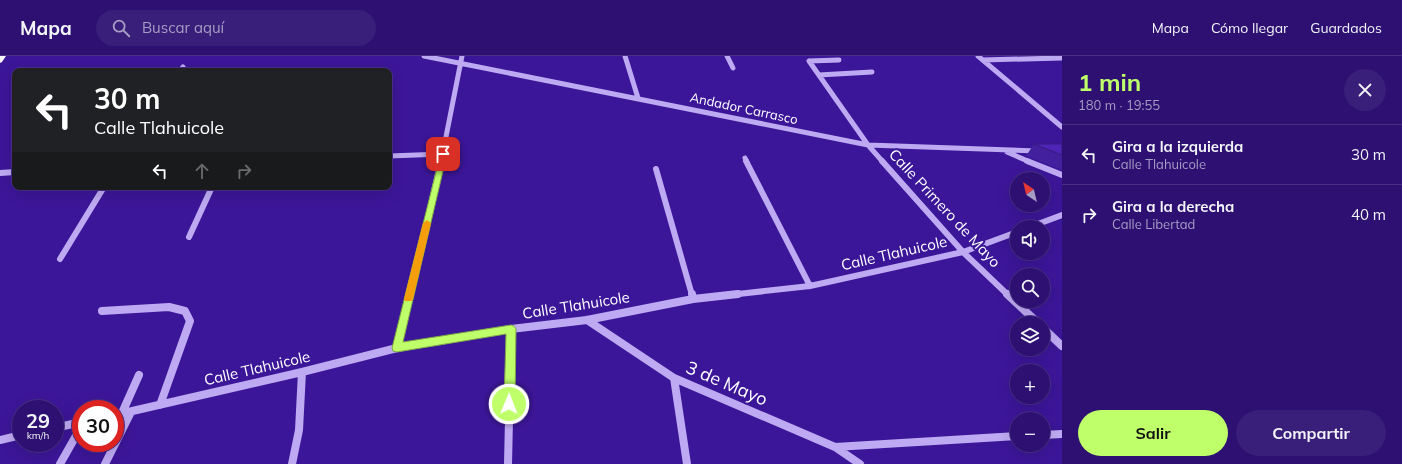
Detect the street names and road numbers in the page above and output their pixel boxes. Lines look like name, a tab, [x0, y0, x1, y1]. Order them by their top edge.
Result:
street label: Andador Carrasco	[689, 89, 799, 127]
street label: Calle Primero de Mayo	[885, 145, 1005, 271]
street label: Calle Tlahuicole	[839, 232, 949, 274]
street label: Calle Tlahuicole	[521, 287, 631, 323]
street label: Calle Tlahuicole	[202, 347, 312, 389]
street label: 3 de Mayo	[683, 355, 771, 411]

